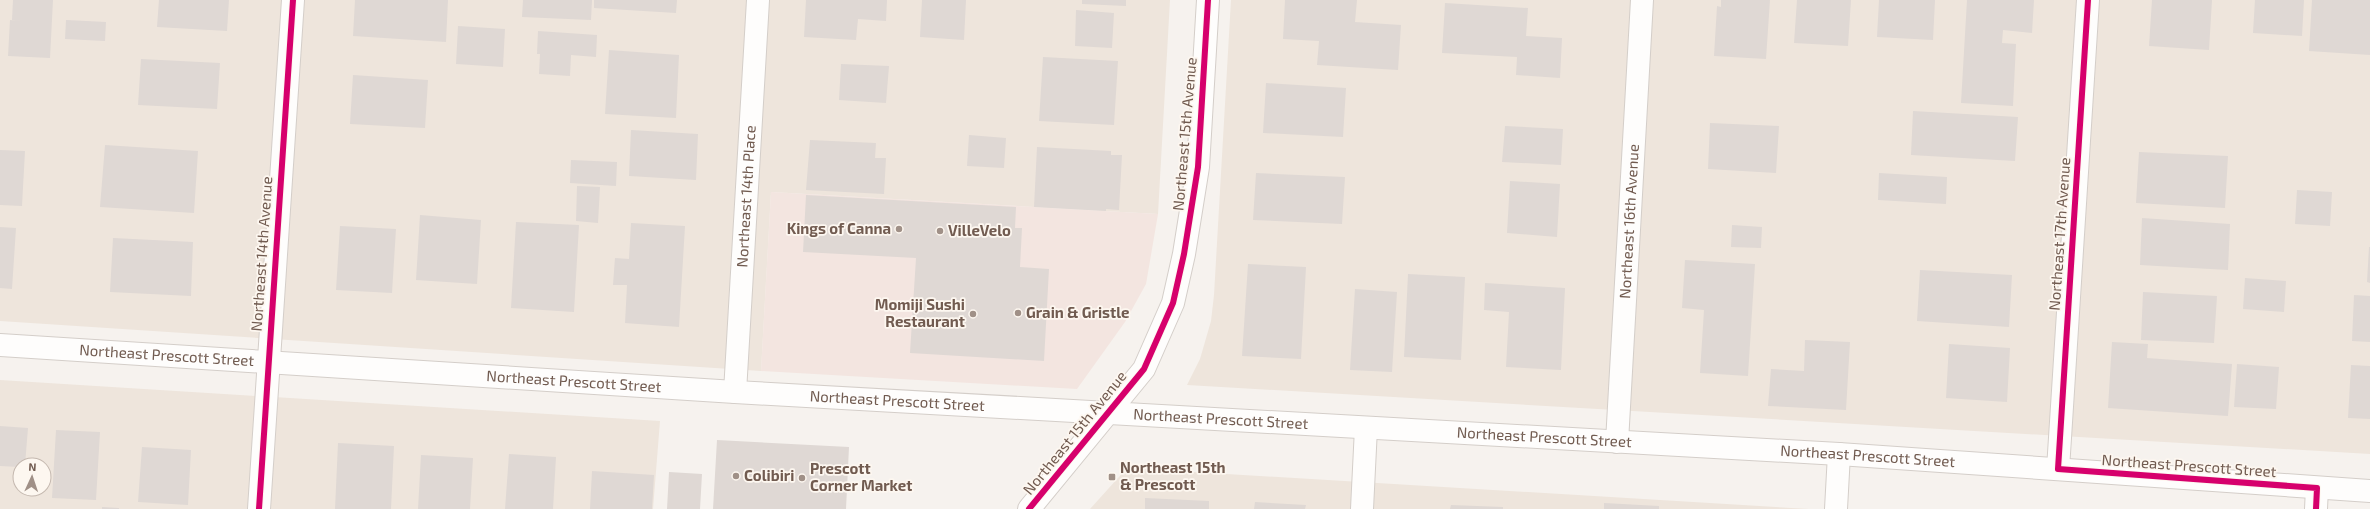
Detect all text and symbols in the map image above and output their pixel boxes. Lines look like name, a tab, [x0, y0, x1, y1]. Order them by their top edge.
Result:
street label: Northeast 15th Avenue	[1168, 56, 1200, 212]
street label: Northeast 14th Place	[732, 125, 759, 268]
street label: Northeast 16th Avenue	[1615, 143, 1642, 299]
street label: Northeast 17th Avenue	[2045, 157, 2073, 311]
street label: Northeast 14th Avenue	[247, 176, 275, 332]
place label: Kings of Canna	[787, 219, 891, 237]
place label: VilleVelo	[948, 221, 1011, 239]
marker: Kings of Canna	[894, 224, 904, 234]
marker: VilleVelo	[935, 226, 945, 236]
place label: Momiji Sushi Restaurant	[875, 295, 965, 330]
place label: Grain & Gristle	[1026, 303, 1130, 321]
marker: Grain & Gristle	[1013, 308, 1023, 318]
marker: Momiji Sushi Restaurant	[968, 309, 978, 319]
street label: Northeast Prescott Street	[79, 340, 255, 369]
street label: Northeast Prescott Street	[486, 366, 662, 395]
street label: Northeast 15th Avenue	[1019, 367, 1130, 498]
street label: Northeast Prescott Street	[809, 386, 986, 414]
street label: Northeast Prescott Street	[1133, 404, 1309, 432]
street label: Northeast Prescott Street	[1456, 423, 1633, 450]
street label: Northeast Prescott Street	[1780, 441, 1956, 470]
street label: Northeast Prescott Street	[2101, 450, 2277, 480]
north arrow	[12, 457, 52, 497]
place label: Northeast 15th & Prescott	[1120, 458, 1226, 493]
place label: Prescott Corner Market	[810, 459, 912, 494]
text: N	[28, 460, 37, 473]
place label: Colibiri	[744, 466, 794, 484]
marker: Colibiri	[731, 471, 741, 481]
marker: Northeast 15th & Prescott	[1107, 472, 1117, 482]
marker: Prescott Corner Market	[797, 473, 807, 483]

